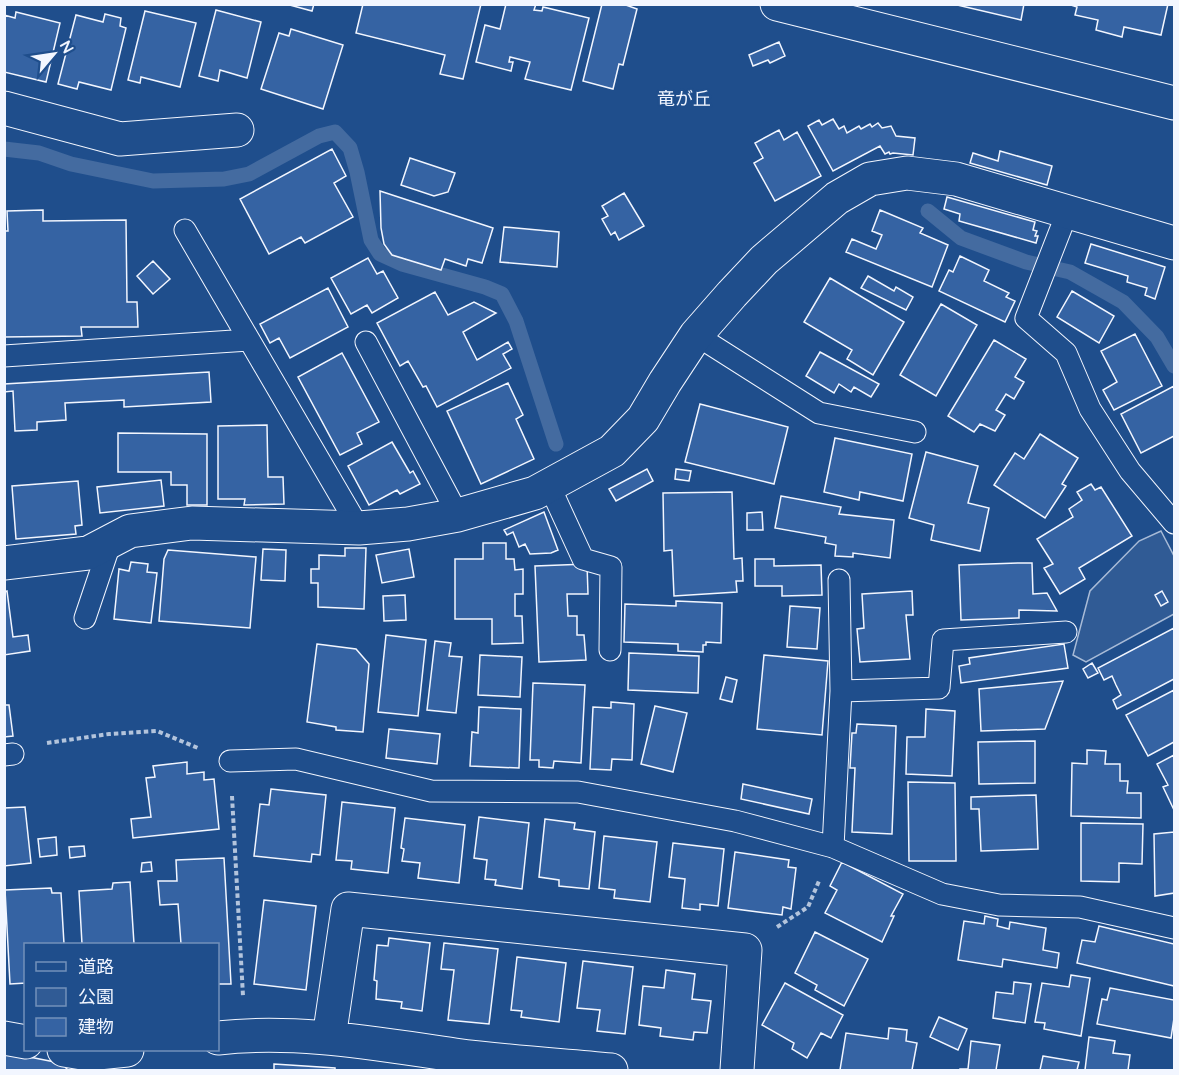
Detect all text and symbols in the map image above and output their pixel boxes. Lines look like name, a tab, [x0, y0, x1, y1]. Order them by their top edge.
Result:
north arrow	[24, 24, 84, 84]
text: N	[56, 37, 79, 57]
district label: 竜が丘	[657, 87, 711, 110]
legend	[24, 943, 219, 1051]
text: 道路	[78, 955, 114, 978]
text: 公園	[78, 985, 114, 1008]
text: 建物	[78, 1015, 114, 1038]

